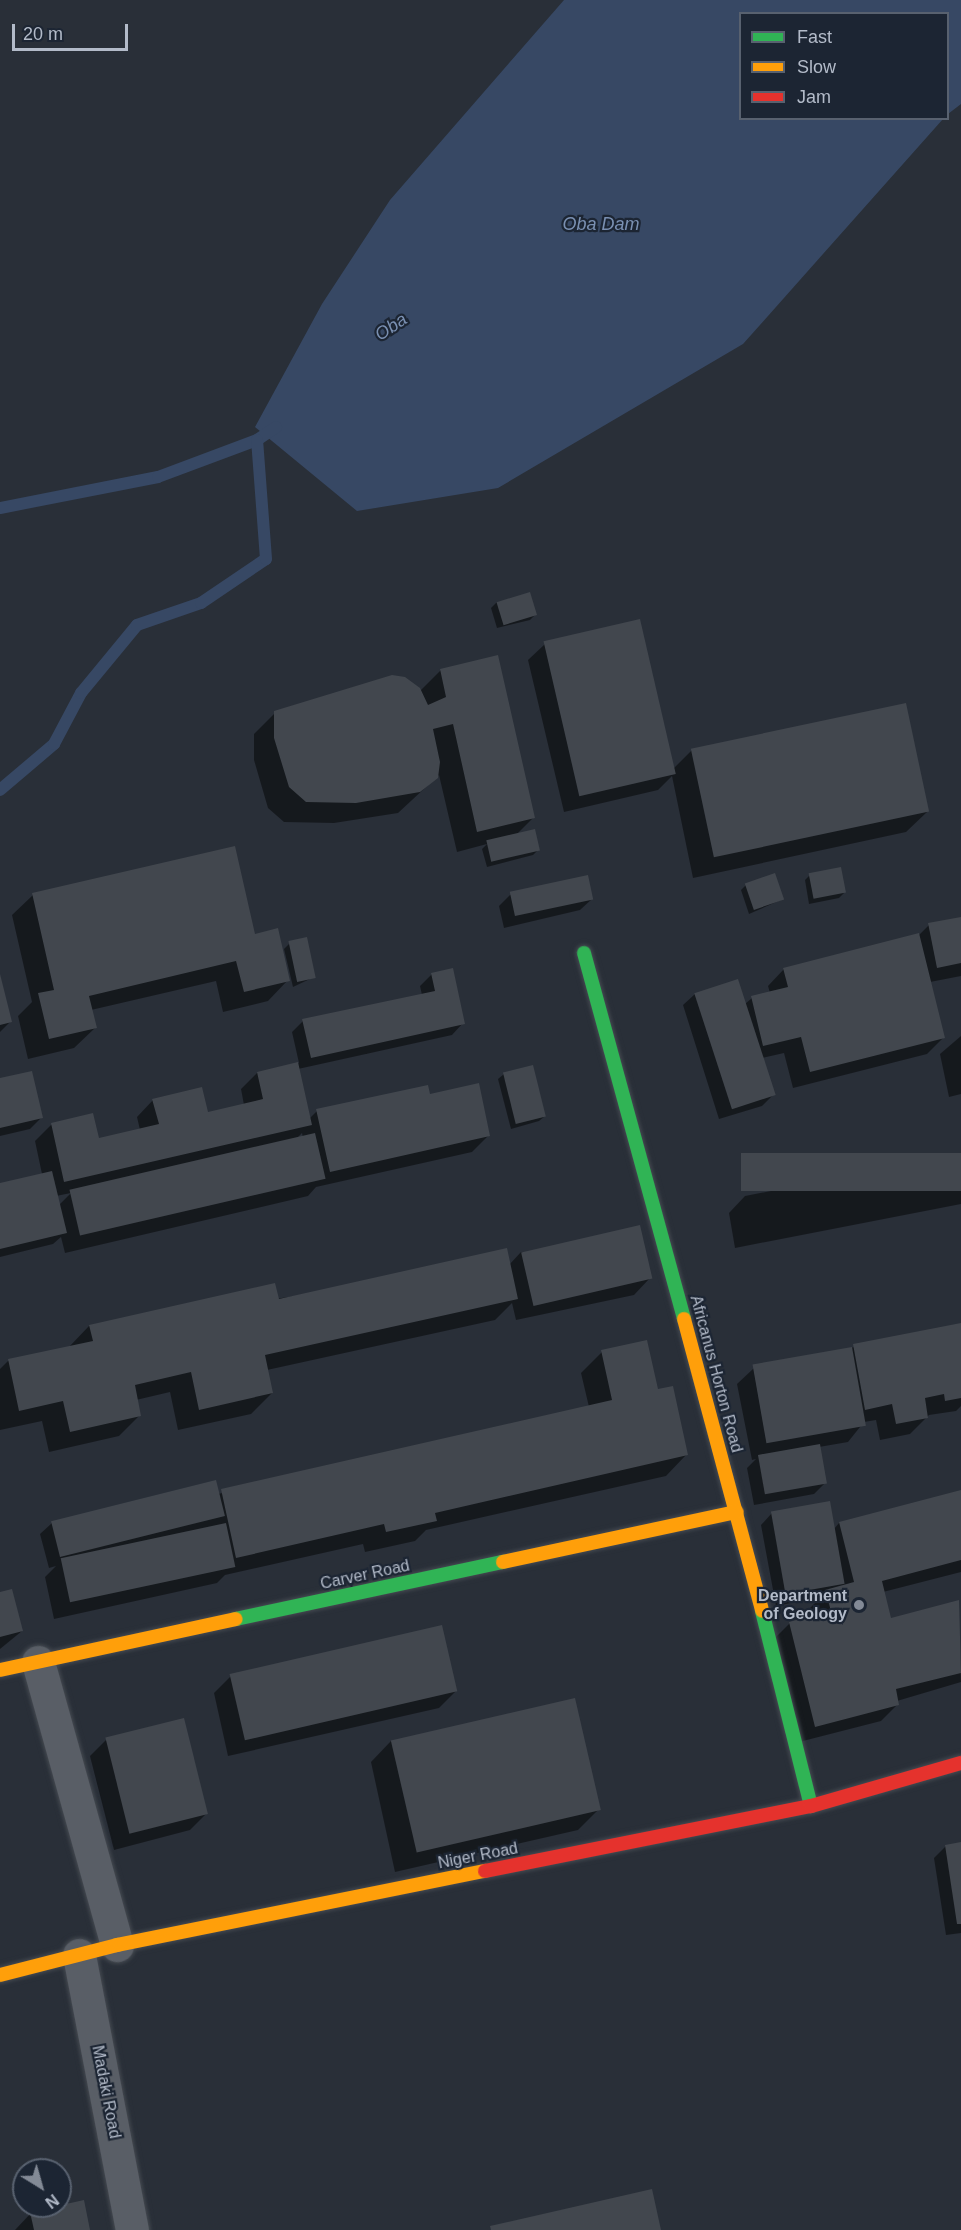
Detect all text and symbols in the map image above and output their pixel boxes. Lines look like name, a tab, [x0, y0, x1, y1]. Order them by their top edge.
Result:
scale bar	[15, 12, 130, 50]
legend	[739, 12, 949, 120]
text: 20 m	[23, 24, 63, 44]
text: Fast	[797, 27, 832, 47]
text: Slow	[797, 57, 836, 77]
text: Jam	[797, 87, 831, 107]
water label: Oba Dam	[562, 213, 640, 235]
water label: Oba	[371, 309, 411, 345]
street label: Africanus Horton Road	[686, 1293, 746, 1455]
street label: Carver Road	[319, 1556, 411, 1594]
place label: Department of Geology	[758, 1586, 847, 1624]
marker: Department of Geology	[852, 1598, 866, 1612]
street label: Niger Road	[436, 1839, 520, 1873]
street label: Madaki Road	[88, 2044, 124, 2140]
north arrow	[12, 2158, 72, 2218]
text: N	[42, 2191, 62, 2211]

